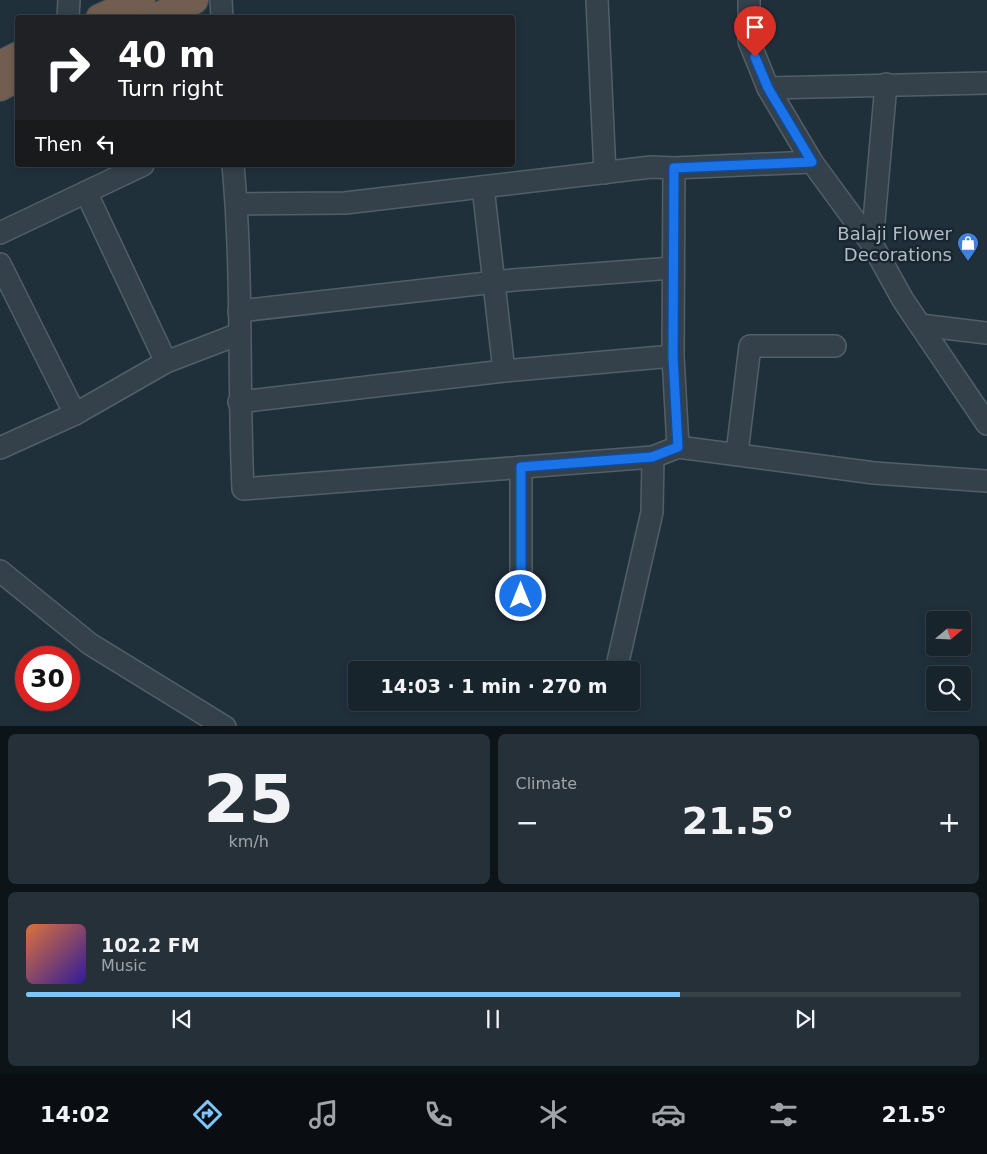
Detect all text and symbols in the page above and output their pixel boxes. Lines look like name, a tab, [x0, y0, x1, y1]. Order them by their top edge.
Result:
pin	[734, 6, 776, 57]
icon: arrive	[741, 13, 769, 41]
icon: right	[35, 35, 100, 100]
text: 40 m	[118, 35, 215, 75]
text: Turn right	[118, 76, 223, 101]
icon: left	[92, 130, 120, 158]
text: Then	[35, 133, 82, 155]
place label: Balaji Flower Decorations	[837, 223, 953, 265]
shop icon: Balaji Flower Decorations	[956, 231, 980, 262]
position arrow	[494, 569, 546, 621]
north arrow	[926, 611, 971, 656]
map controls	[926, 611, 971, 711]
speed limit sign: 30	[15, 646, 80, 711]
button: search	[926, 666, 971, 711]
text: 14:03 · 1 min · 270 m	[380, 675, 608, 697]
text: 25	[204, 762, 294, 837]
text: Climate	[516, 774, 577, 793]
text: 21.5°	[682, 799, 795, 843]
text: −	[516, 806, 539, 839]
text: +	[938, 806, 961, 839]
text: km/h	[229, 832, 269, 851]
text: 102.2 FM	[101, 934, 200, 956]
text: Music	[101, 956, 147, 975]
icon: previous	[168, 1005, 196, 1033]
icon: pause	[479, 1005, 507, 1033]
icon: next	[791, 1005, 819, 1033]
icon: directions	[190, 1097, 225, 1132]
icon: music	[306, 1097, 341, 1132]
icon: phone	[421, 1097, 456, 1132]
icon: climate	[536, 1097, 571, 1132]
icon: car	[651, 1097, 686, 1132]
icon: filters	[766, 1097, 801, 1132]
text: 14:02	[40, 1102, 110, 1127]
text: 21.5°	[882, 1102, 947, 1127]

